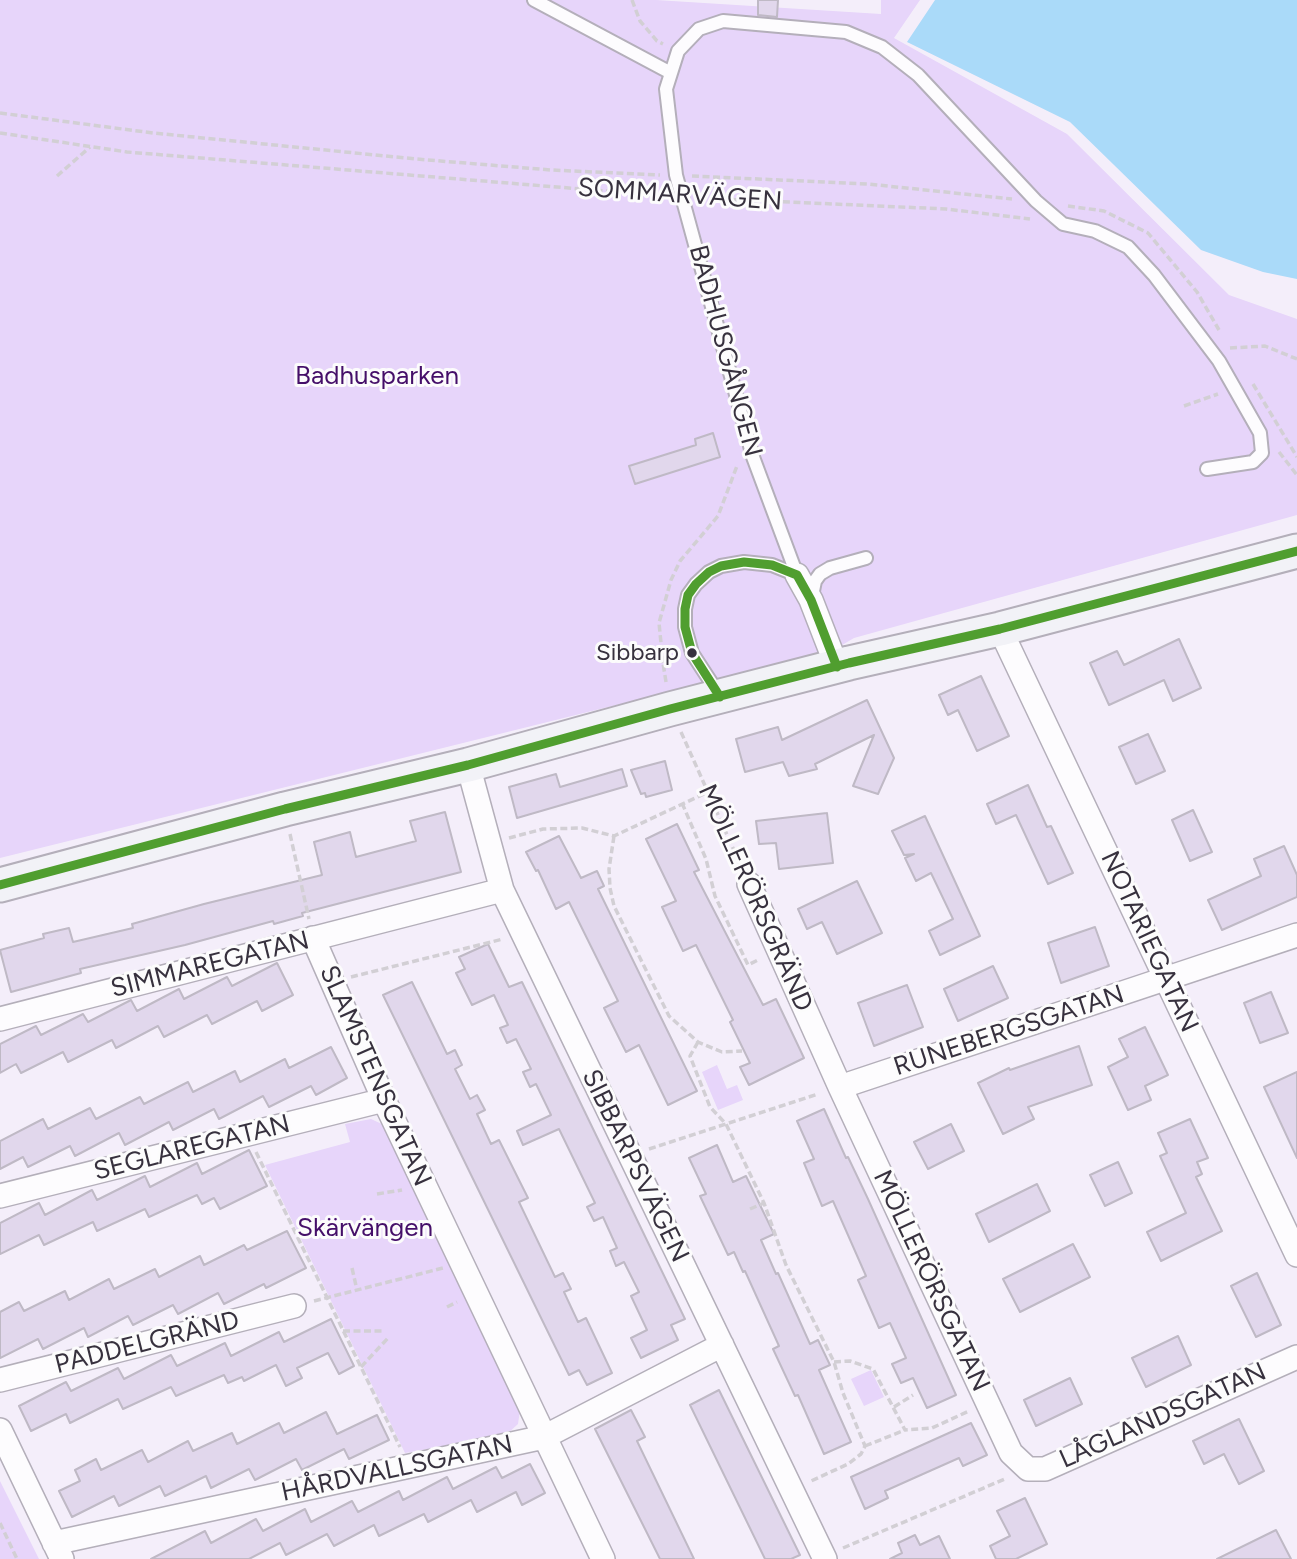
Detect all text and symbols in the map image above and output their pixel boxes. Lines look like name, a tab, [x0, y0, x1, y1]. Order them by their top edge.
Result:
street label: SOMMARVÄGEN	[577, 172, 783, 218]
street label: BADHUSGÅNGEN	[682, 242, 768, 460]
park label: Badhusparken	[295, 360, 459, 392]
place label: Sibbarp	[596, 639, 679, 667]
marker: Sibbarp	[685, 646, 699, 660]
street label: MÖLLERÖRSGRÄND	[691, 780, 819, 1016]
street label: NOTARIEGATAN	[1093, 847, 1205, 1037]
street label: SIMMAREGATAN	[108, 925, 312, 1005]
street label: SLAMSTENSGATAN	[312, 961, 438, 1191]
street label: RUNEBERGSGATAN	[890, 979, 1128, 1083]
street label: SIBBARPSVÄGEN	[575, 1065, 695, 1267]
street label: SEGLAREGATAN	[91, 1109, 293, 1187]
street label: MÖLLERÖRSGATAN	[866, 1165, 996, 1397]
park label: Skärvängen	[297, 1212, 433, 1244]
street label: PADDELGRÄND	[52, 1305, 242, 1381]
street label: LÅGLANDSGATAN	[1055, 1356, 1271, 1476]
street label: HÅRDVALLSGATAN	[278, 1429, 516, 1509]

